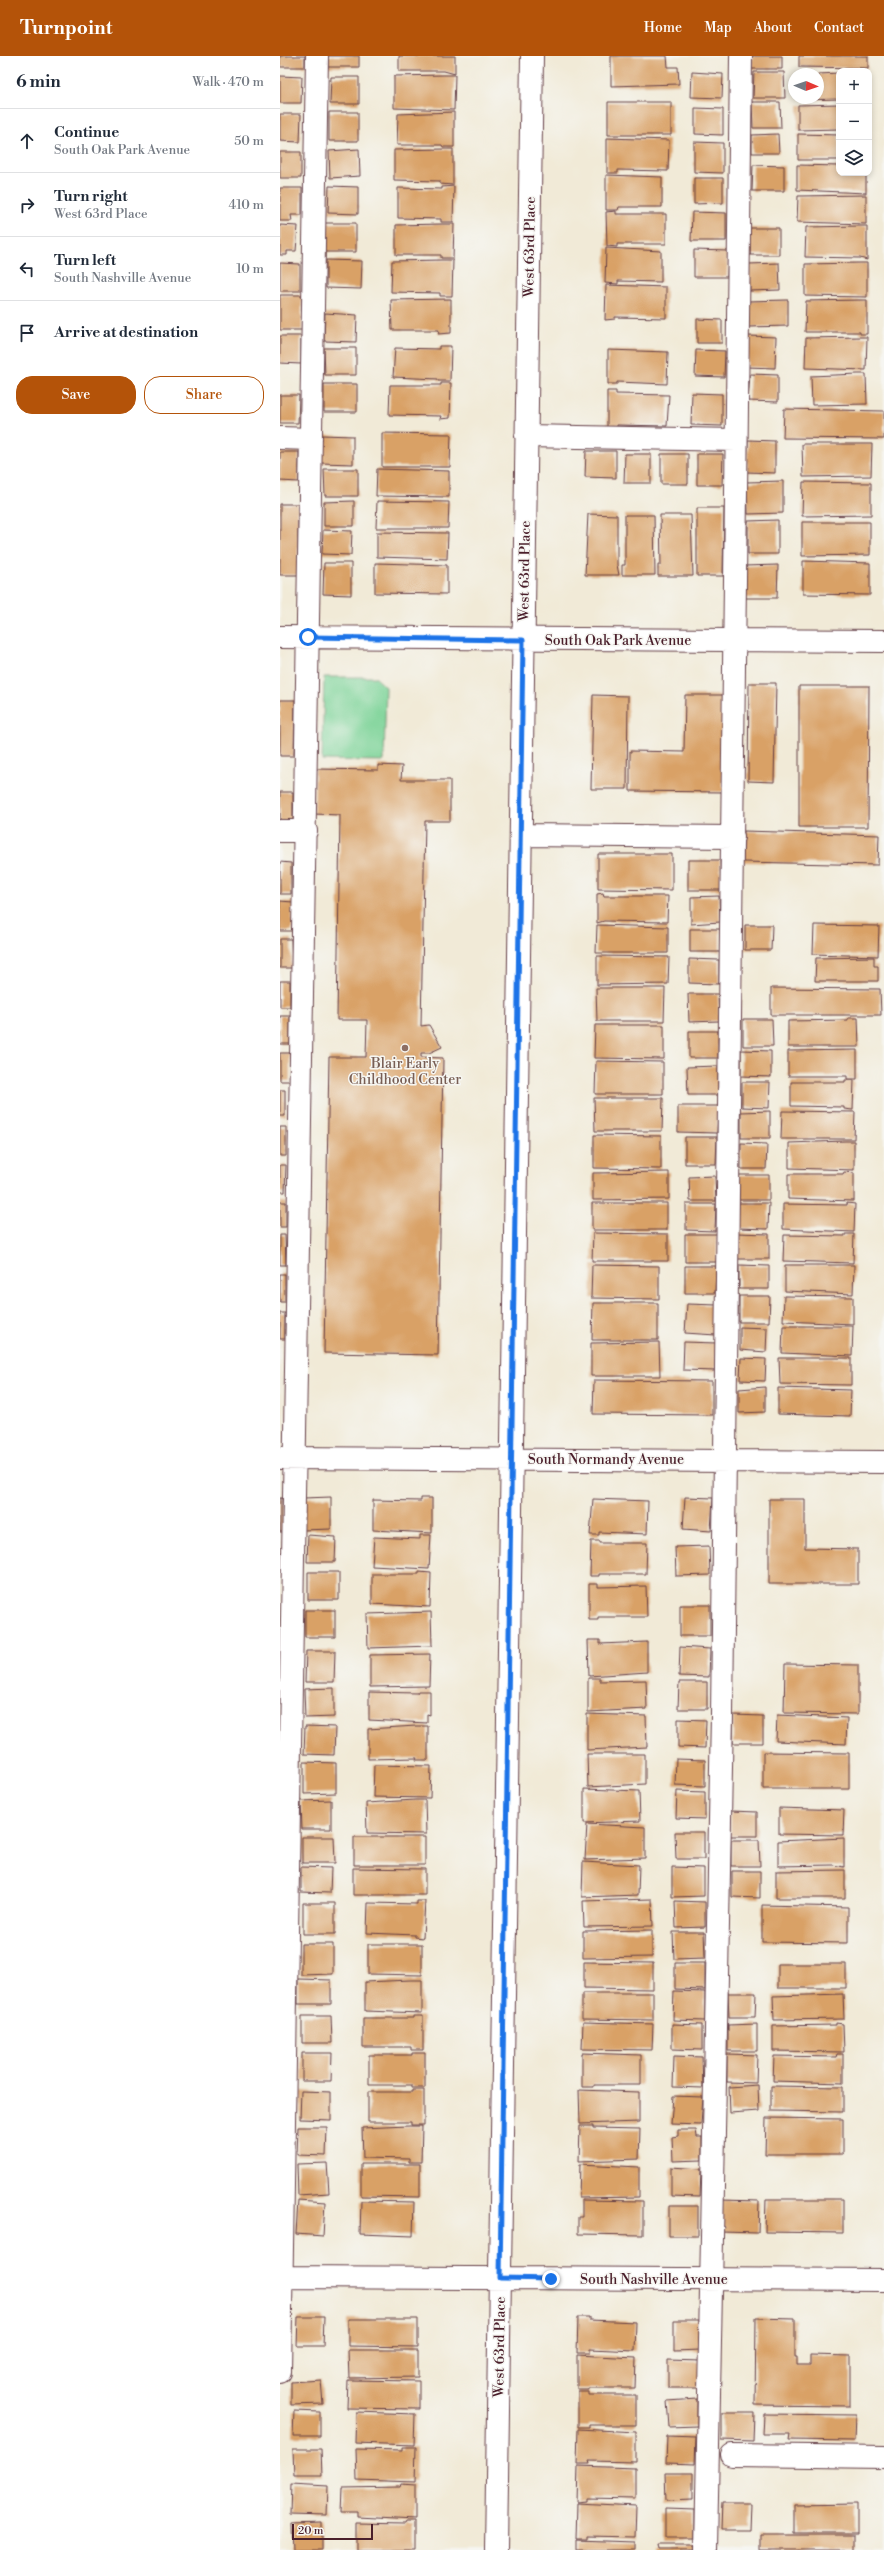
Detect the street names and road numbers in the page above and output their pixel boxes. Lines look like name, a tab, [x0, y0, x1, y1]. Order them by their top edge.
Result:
street label: West 63rd Place	[520, 196, 540, 299]
street label: West 63rd Place	[515, 520, 535, 623]
street label: South Oak Park Avenue	[545, 632, 691, 650]
street label: South Normandy Avenue	[528, 1451, 684, 1469]
street label: South Nashville Avenue	[580, 2271, 728, 2289]
street label: West 63rd Place	[490, 2296, 510, 2399]

